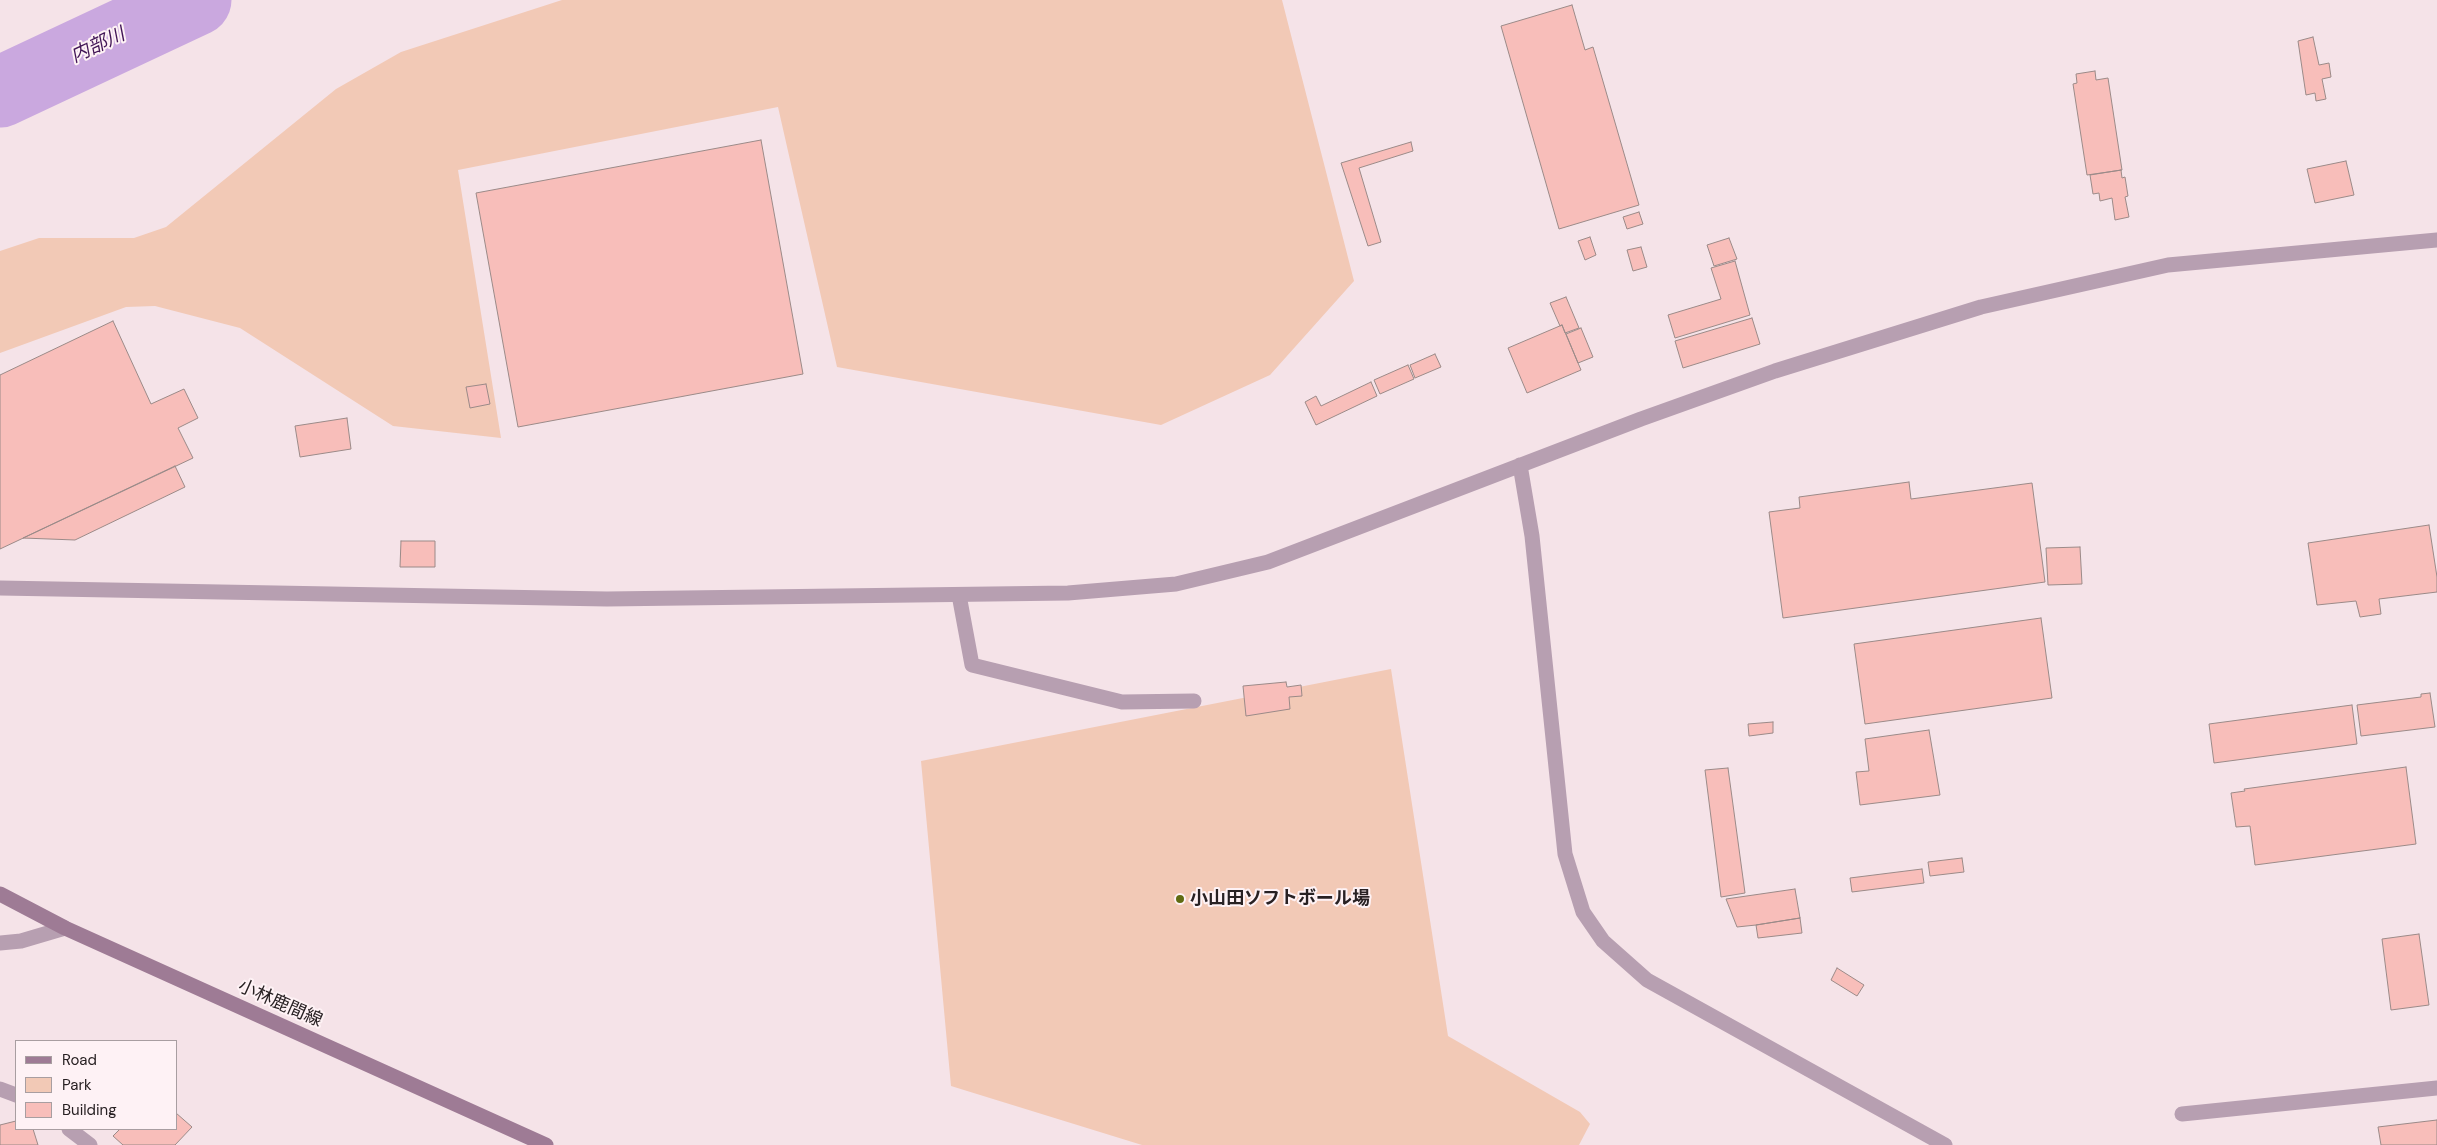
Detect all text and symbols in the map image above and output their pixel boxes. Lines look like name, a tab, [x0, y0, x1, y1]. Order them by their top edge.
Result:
water label: 内部川	[67, 24, 129, 68]
place label: 小山田ソフトボール場	[1190, 888, 1370, 910]
marker: 小山田ソフトボール場	[1174, 893, 1186, 905]
street label: 小林鹿間線	[234, 976, 326, 1032]
legend	[15, 1040, 178, 1130]
text: Road	[62, 1050, 97, 1070]
text: Park	[62, 1075, 92, 1095]
text: Building	[62, 1100, 117, 1120]

